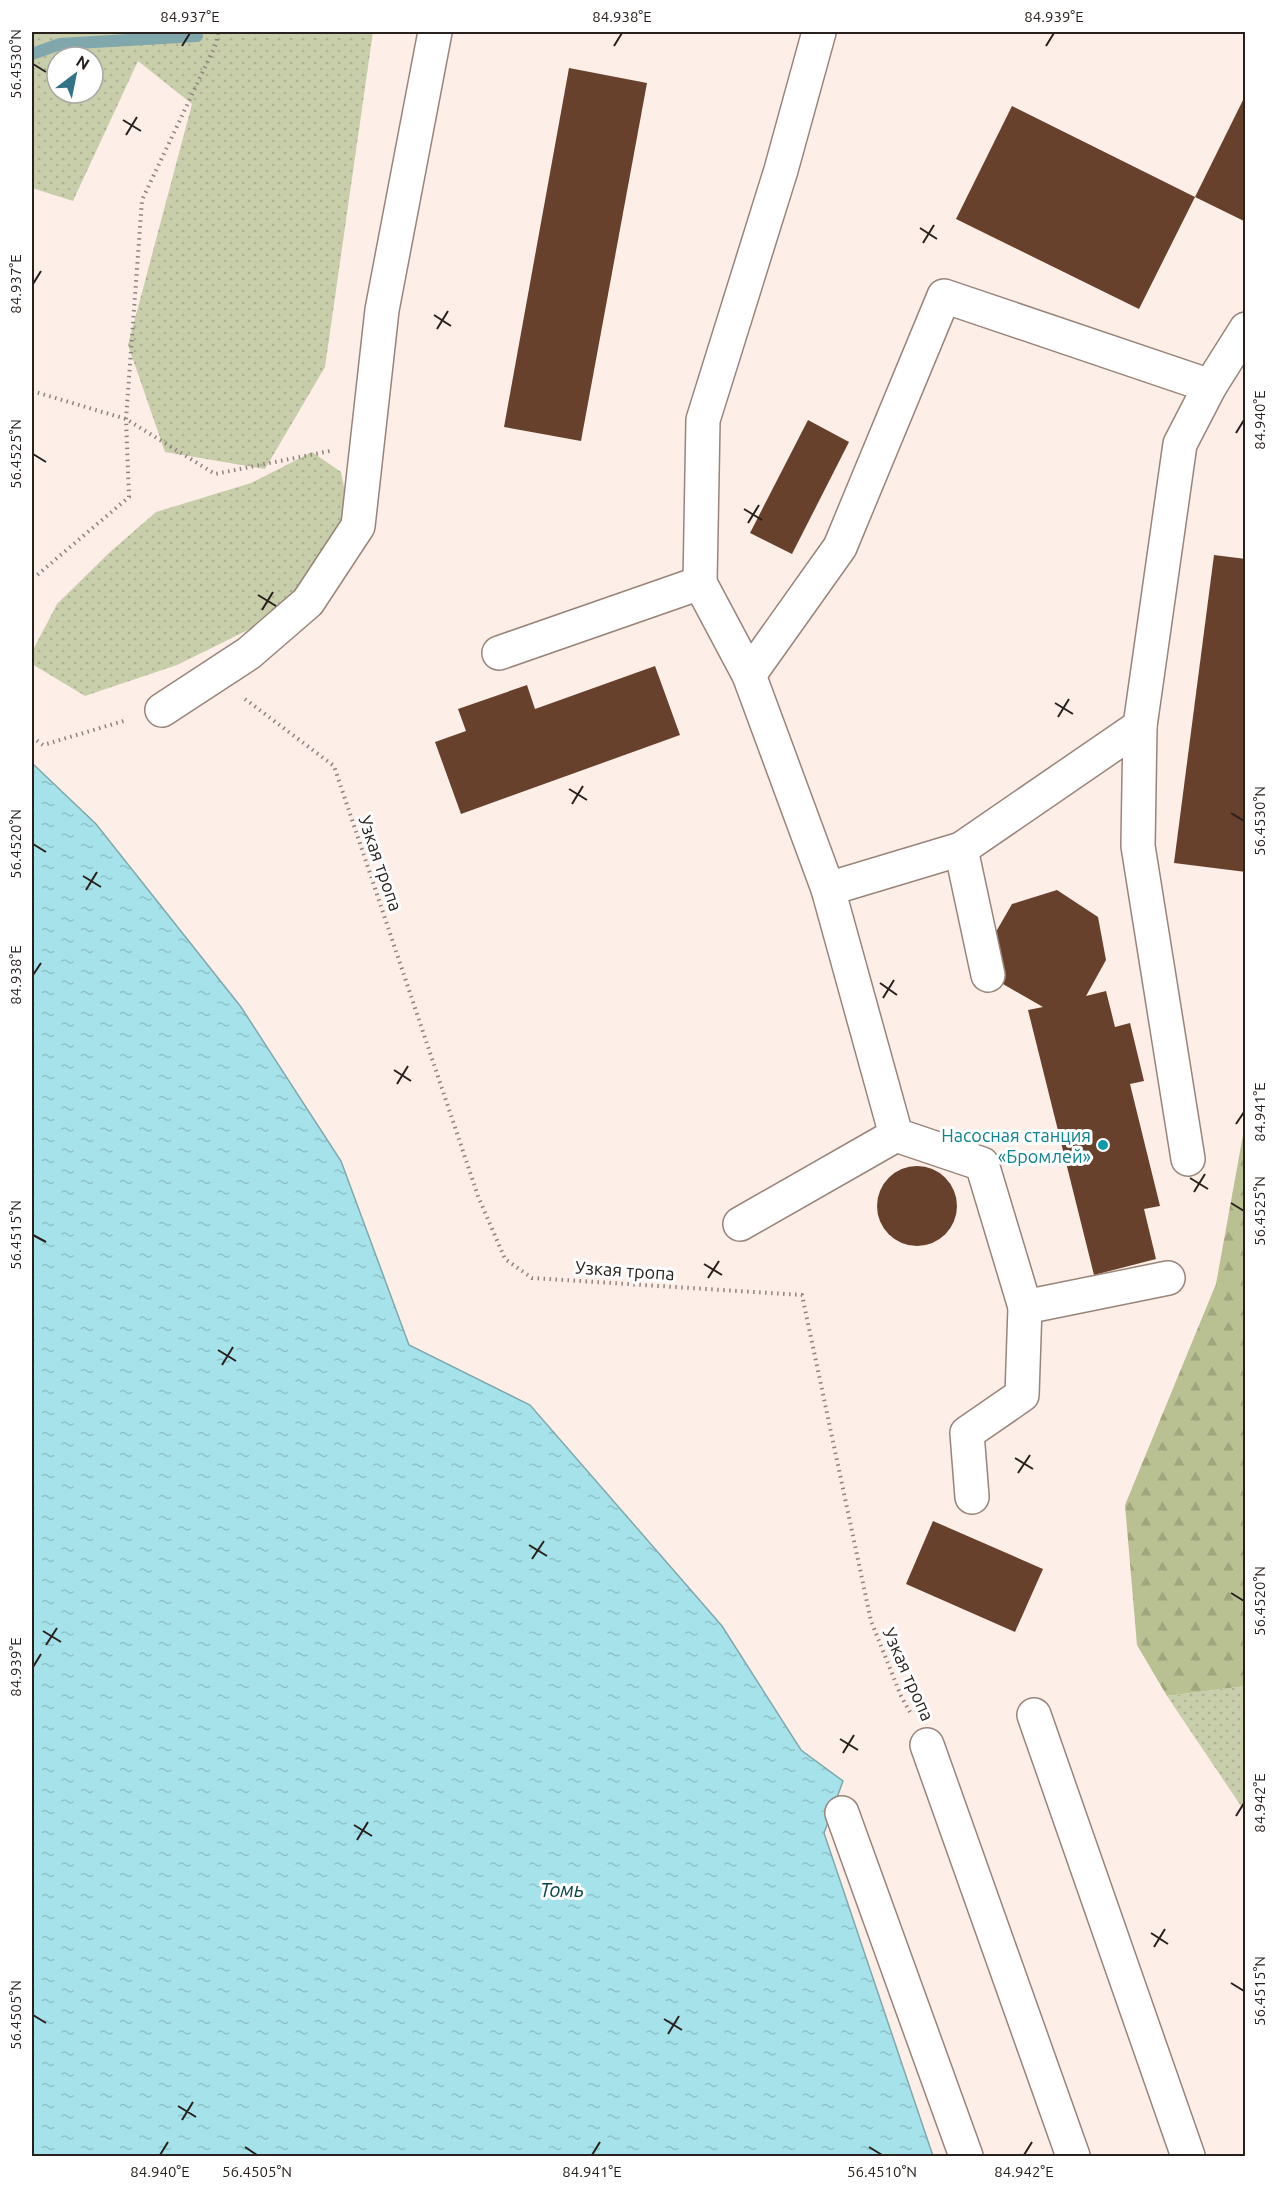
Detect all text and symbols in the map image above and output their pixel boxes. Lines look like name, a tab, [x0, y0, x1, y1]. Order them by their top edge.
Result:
text: 84.937°E	[160, 8, 220, 25]
text: 84.938°E	[592, 8, 652, 25]
text: 84.939°E	[1024, 8, 1084, 25]
text: 56.4530°N	[7, 29, 24, 99]
north arrow	[45, 45, 105, 105]
text: N	[73, 51, 93, 73]
text: 84.937°E	[7, 254, 24, 314]
text: 84.940°E	[1251, 390, 1268, 450]
text: 56.4525°N	[7, 419, 24, 489]
text: 56.4530°N	[1251, 786, 1268, 856]
text: 56.4520°N	[7, 809, 24, 879]
street label: Узкая тропа	[355, 813, 407, 913]
text: 84.938°E	[7, 945, 24, 1005]
text: 84.941°E	[1251, 1082, 1268, 1142]
place label: Насосная станция «Бромлей»	[941, 1125, 1091, 1166]
marker: Насосная станция «Бромлей»	[1096, 1138, 1110, 1152]
text: 56.4525°N	[1251, 1176, 1268, 1246]
text: 56.4515°N	[7, 1200, 24, 1270]
street label: Узкая тропа	[575, 1257, 675, 1283]
text: 56.4520°N	[1251, 1566, 1268, 1636]
street label: Узкая тропа	[880, 1624, 938, 1724]
text: 84.939°E	[7, 1637, 24, 1697]
text: 84.942°E	[1251, 1773, 1268, 1833]
water label: Томь	[540, 1878, 584, 1901]
text: 56.4515°N	[1251, 1956, 1268, 2026]
text: 56.4505°N	[7, 1980, 24, 2050]
text: 84.940°E	[130, 2163, 190, 2180]
text: 56.4505°N	[222, 2163, 292, 2180]
text: 84.941°E	[562, 2163, 622, 2180]
text: 56.4510°N	[847, 2163, 917, 2180]
text: 84.942°E	[994, 2163, 1054, 2180]

